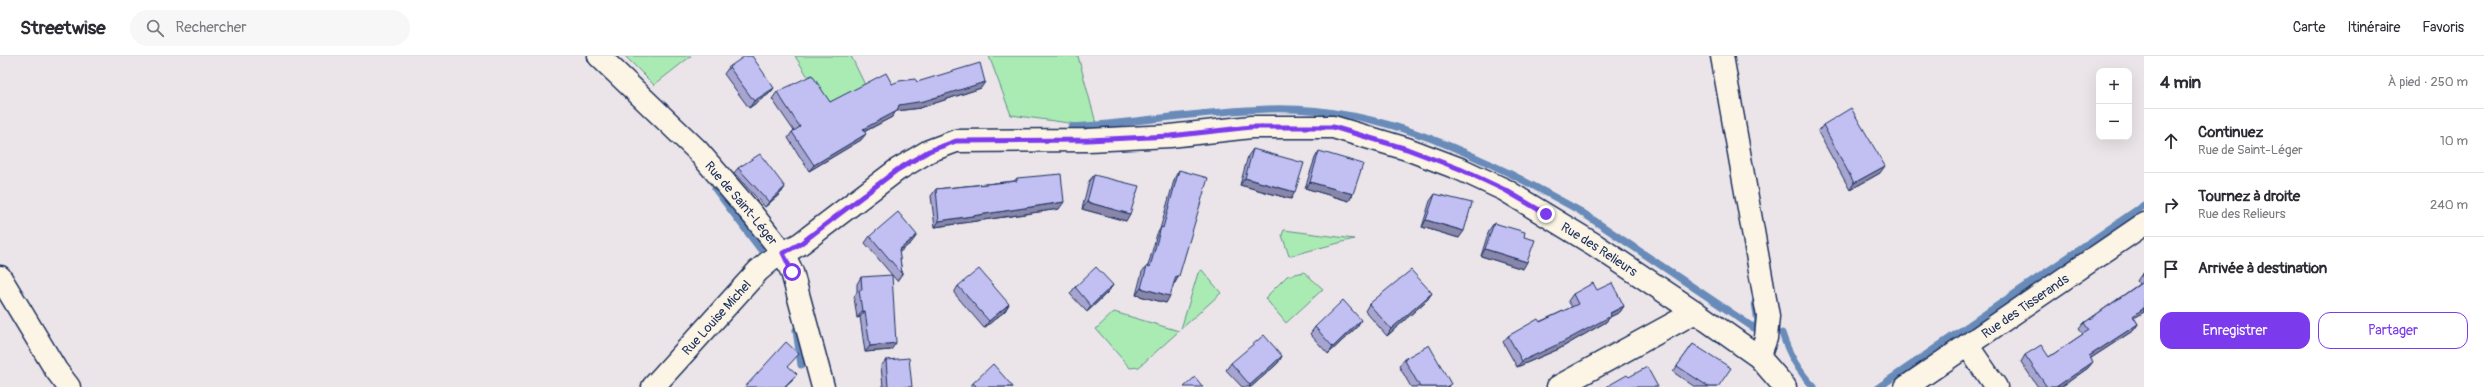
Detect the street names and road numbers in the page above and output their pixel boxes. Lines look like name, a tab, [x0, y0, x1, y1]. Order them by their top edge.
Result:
street label: Rue de Saint-Léger	[701, 158, 781, 249]
street label: Rue des Relieurs	[1558, 219, 1640, 280]
street label: Rue des Tisserands	[1979, 271, 2072, 342]
street label: Rue Louise Michel	[679, 277, 755, 359]

